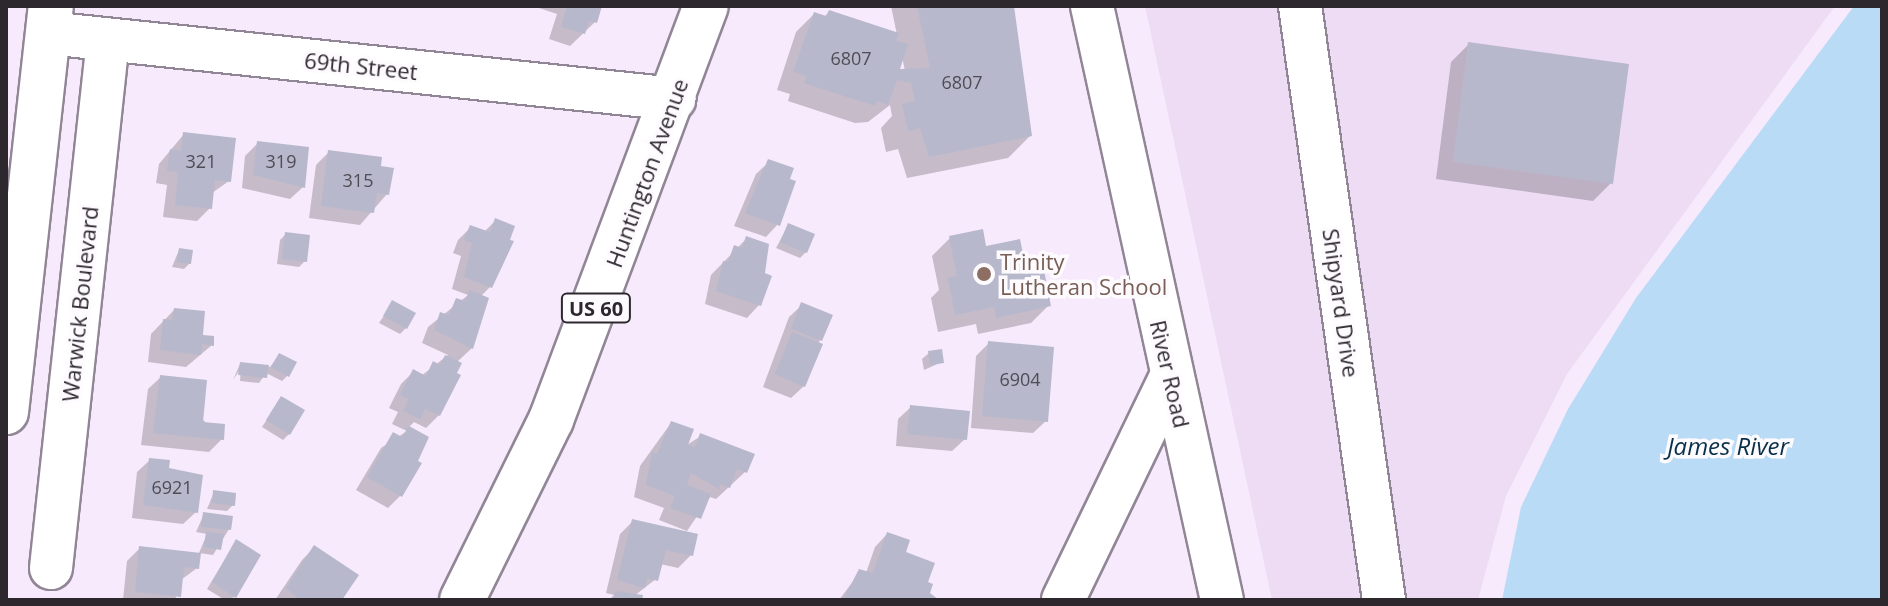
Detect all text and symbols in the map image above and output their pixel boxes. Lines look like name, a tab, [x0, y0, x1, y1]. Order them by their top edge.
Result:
street label: 69th Street	[303, 47, 419, 85]
house number: 6807	[830, 47, 872, 69]
house number: 6807	[941, 71, 983, 93]
street label: Huntington Avenue	[601, 75, 693, 271]
house number: 321	[186, 150, 216, 172]
house number: 319	[266, 150, 296, 172]
house number: 315	[343, 169, 373, 191]
street label: Warwick Boulevard	[57, 205, 103, 403]
street label: Shipyard Drive	[1318, 227, 1364, 379]
place label: Trinity Lutheran School	[1000, 248, 1167, 300]
marker: Trinity Lutheran School	[975, 265, 993, 283]
road number: US 60	[560, 292, 632, 324]
street label: River Road	[1145, 318, 1195, 430]
house number: 6904	[999, 368, 1041, 390]
water label: James River	[1667, 432, 1789, 460]
house number: 6921	[151, 476, 193, 498]

